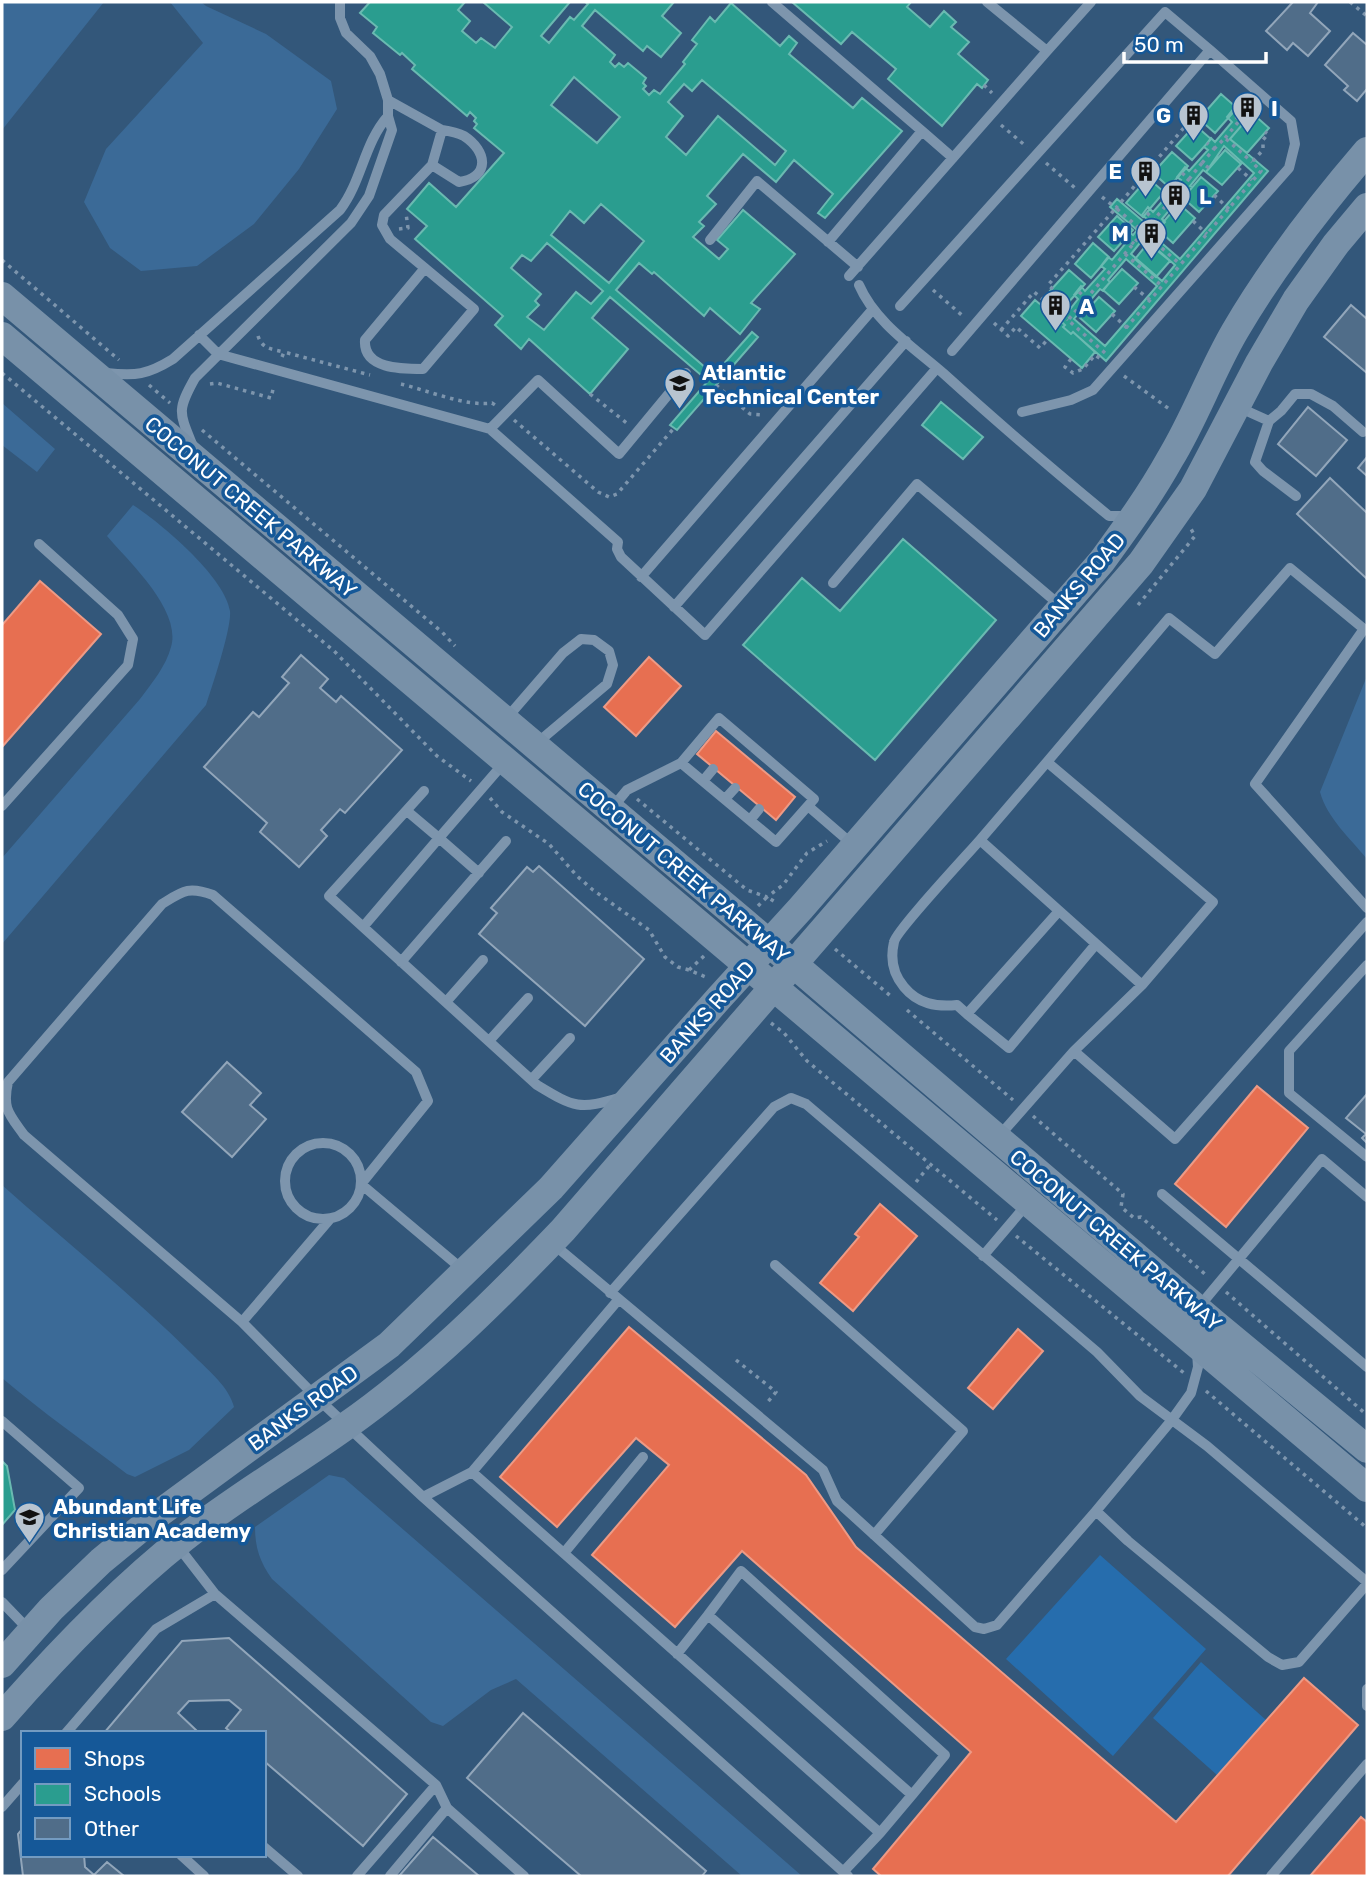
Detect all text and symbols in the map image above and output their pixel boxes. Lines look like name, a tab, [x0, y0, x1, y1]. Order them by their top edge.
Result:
scale bar	[1124, 21, 1266, 65]
text: 50 m	[1134, 32, 1184, 57]
building icon: I	[1231, 91, 1265, 135]
place label: I	[1271, 96, 1278, 121]
building icon: G	[1177, 98, 1211, 142]
place label: G	[1156, 103, 1171, 128]
building icon: E	[1128, 154, 1162, 198]
place label: E	[1109, 159, 1122, 184]
building icon: L	[1159, 179, 1193, 223]
place label: L	[1199, 184, 1212, 209]
building icon: M	[1135, 216, 1169, 260]
place label: M	[1112, 221, 1129, 246]
building icon: A	[1039, 289, 1073, 333]
place label: A	[1079, 294, 1094, 319]
place label: Atlantic Technical Center	[702, 360, 880, 409]
school or university icon: Atlantic Technical Center	[662, 367, 696, 411]
street label: COCONUT CREEK PARKWAY	[140, 411, 362, 603]
street label: BANKS ROAD	[1028, 527, 1130, 643]
street label: COCONUT CREEK PARKWAY	[573, 776, 795, 968]
street label: BANKS ROAD	[654, 956, 760, 1068]
street label: COCONUT CREEK PARKWAY	[1005, 1144, 1227, 1336]
street label: BANKS ROAD	[243, 1360, 363, 1456]
place label: Abundant Life Christian Academy	[53, 1494, 251, 1543]
school or university icon: Abundant Life Christian Academy	[13, 1501, 47, 1545]
legend	[21, 1731, 266, 1857]
text: Shops	[84, 1746, 145, 1771]
text: Schools	[84, 1781, 161, 1806]
text: Other	[84, 1816, 139, 1841]

